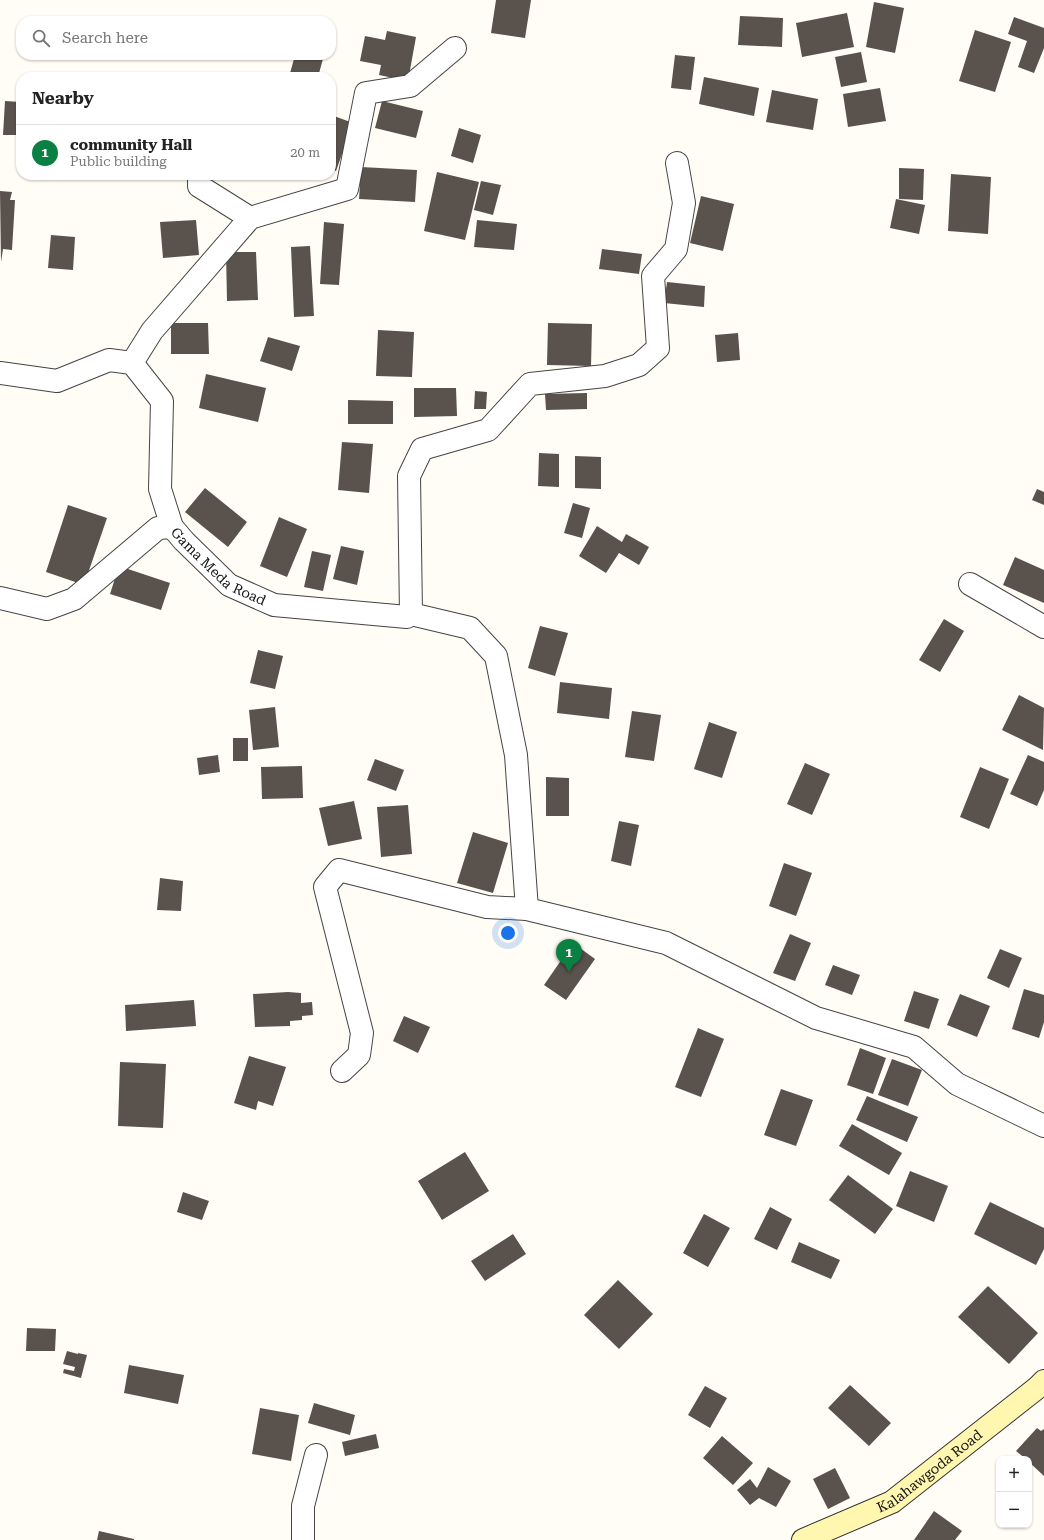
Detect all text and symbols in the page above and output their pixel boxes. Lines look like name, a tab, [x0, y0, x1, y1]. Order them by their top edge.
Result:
search box	[16, 16, 336, 60]
icon: search	[30, 27, 52, 49]
text: Search here	[62, 29, 148, 47]
text: Nearby	[32, 88, 94, 108]
text: community Hall	[70, 136, 192, 154]
text: 1	[41, 145, 49, 160]
text: 20 m	[290, 145, 320, 160]
text: Public building	[70, 154, 167, 169]
street label: Gama Meda Road	[168, 524, 268, 608]
your location	[498, 923, 518, 943]
pin: 1	[556, 939, 582, 972]
street label: Kalahawgoda Road	[874, 1426, 985, 1516]
map controls	[996, 1456, 1032, 1528]
button: +	[996, 1456, 1032, 1492]
button: −	[996, 1492, 1032, 1528]

